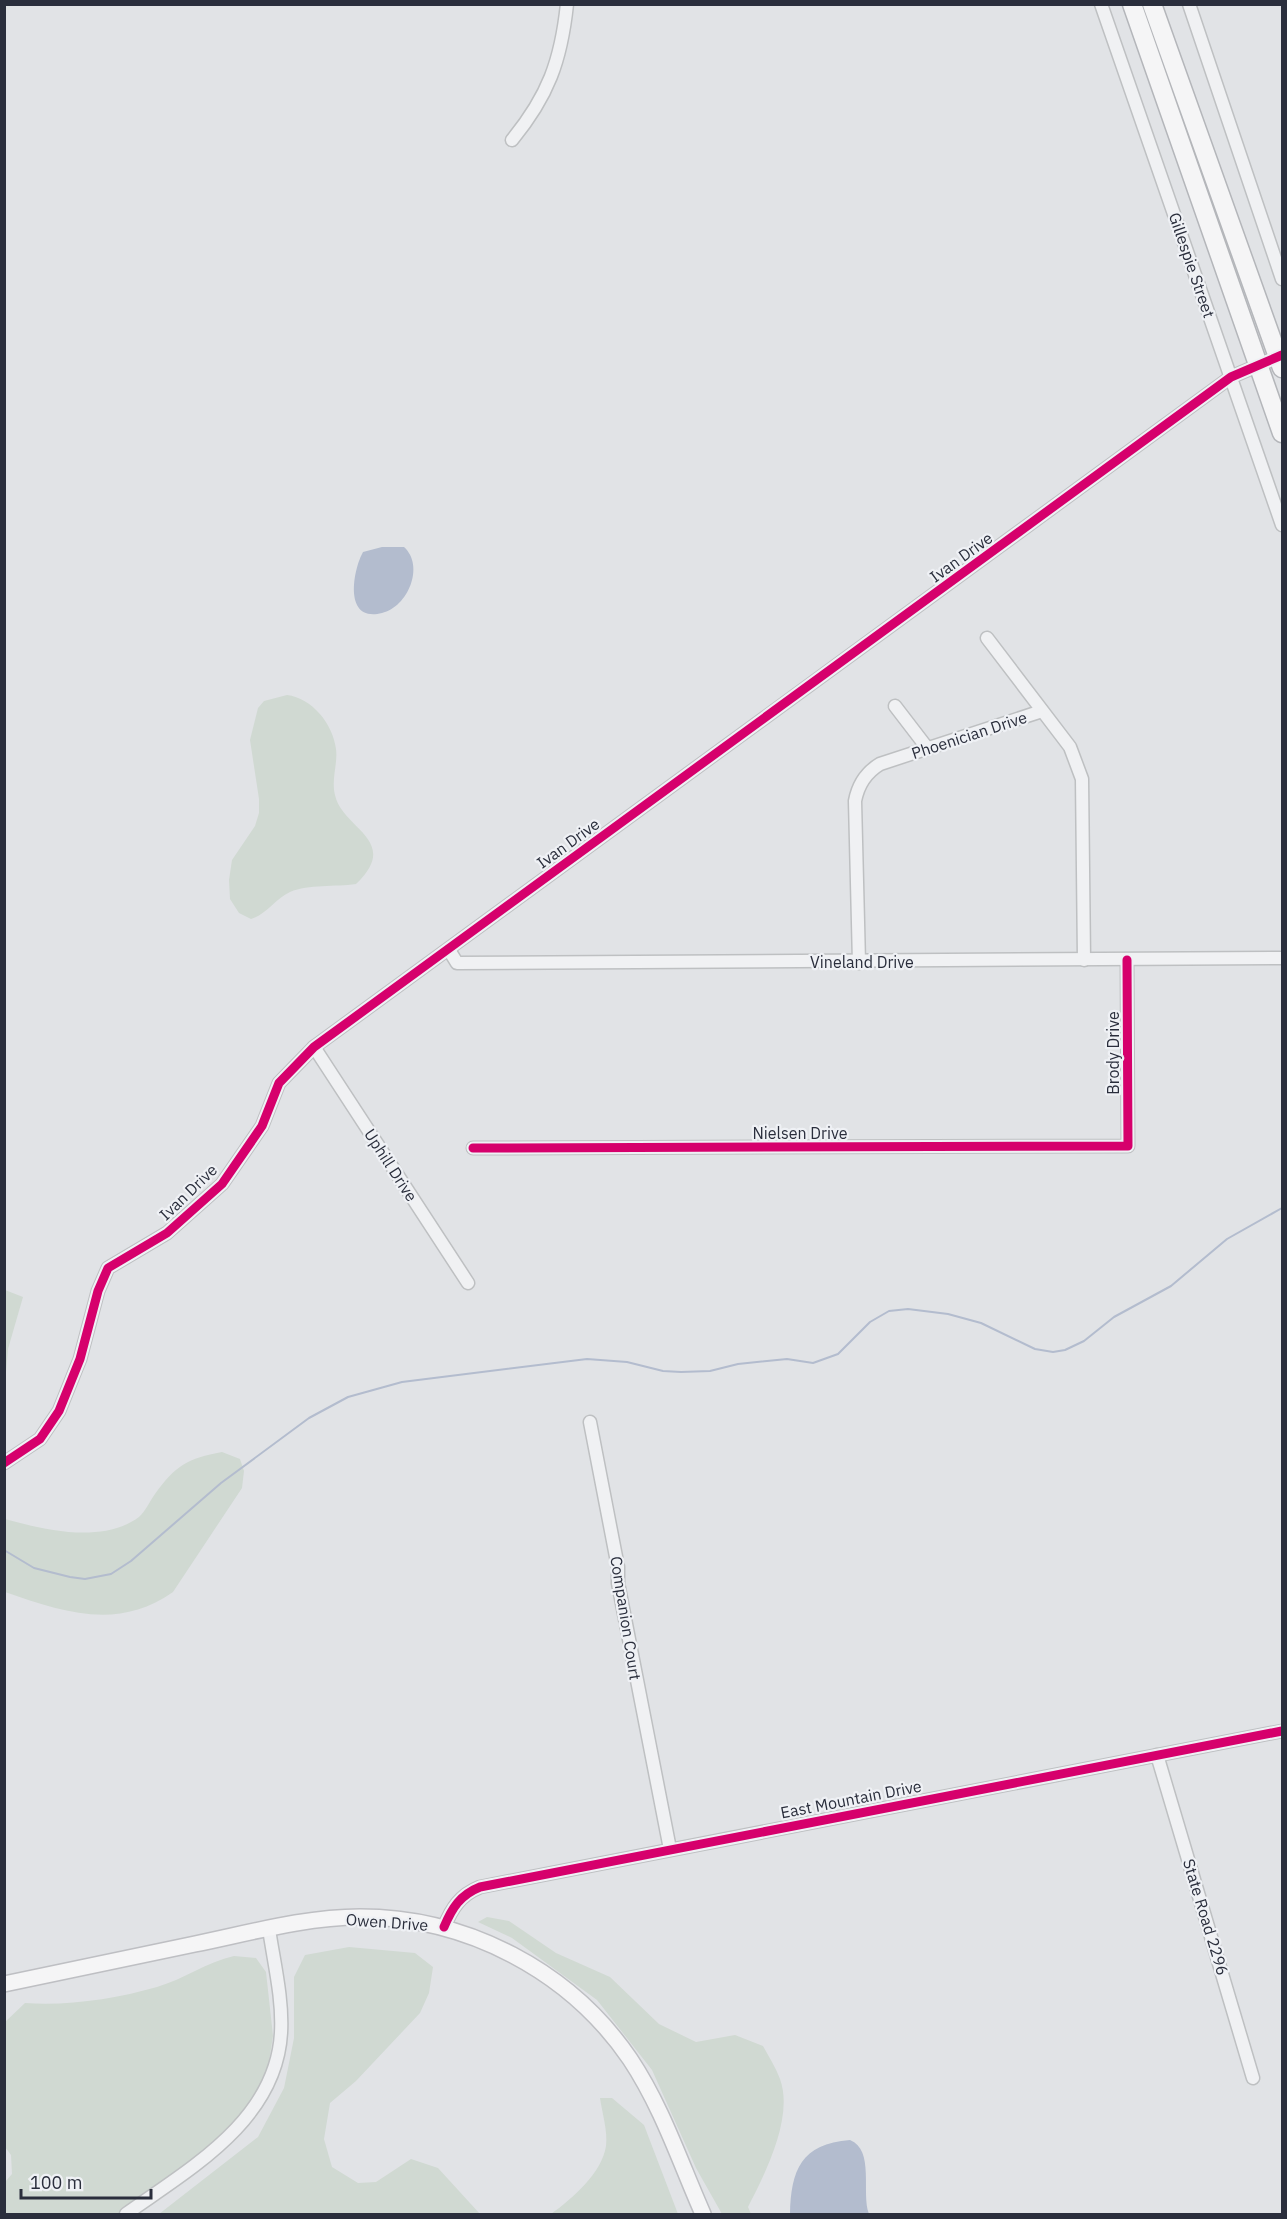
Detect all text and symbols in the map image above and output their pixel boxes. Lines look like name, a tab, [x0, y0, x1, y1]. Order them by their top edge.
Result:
street label: Gillespie Street	[1165, 210, 1219, 320]
street label: Ivan Drive	[926, 527, 996, 586]
street label: Phoenician Drive	[909, 707, 1029, 763]
street label: Ivan Drive	[533, 813, 603, 872]
street label: Vineland Drive	[810, 952, 914, 972]
street label: Brody Drive	[1103, 1011, 1123, 1095]
street label: Nielsen Drive	[752, 1123, 848, 1143]
street label: Uphill Drive	[360, 1125, 422, 1205]
street label: Ivan Drive	[155, 1159, 221, 1224]
street label: Companion Court	[606, 1555, 646, 1681]
street label: East Mountain Drive	[779, 1775, 923, 1822]
street label: State Road 2296	[1179, 1856, 1233, 1978]
street label: Owen Drive	[345, 1909, 429, 1935]
scale bar	[21, 2162, 152, 2200]
text: 100 m	[30, 2171, 82, 2194]

